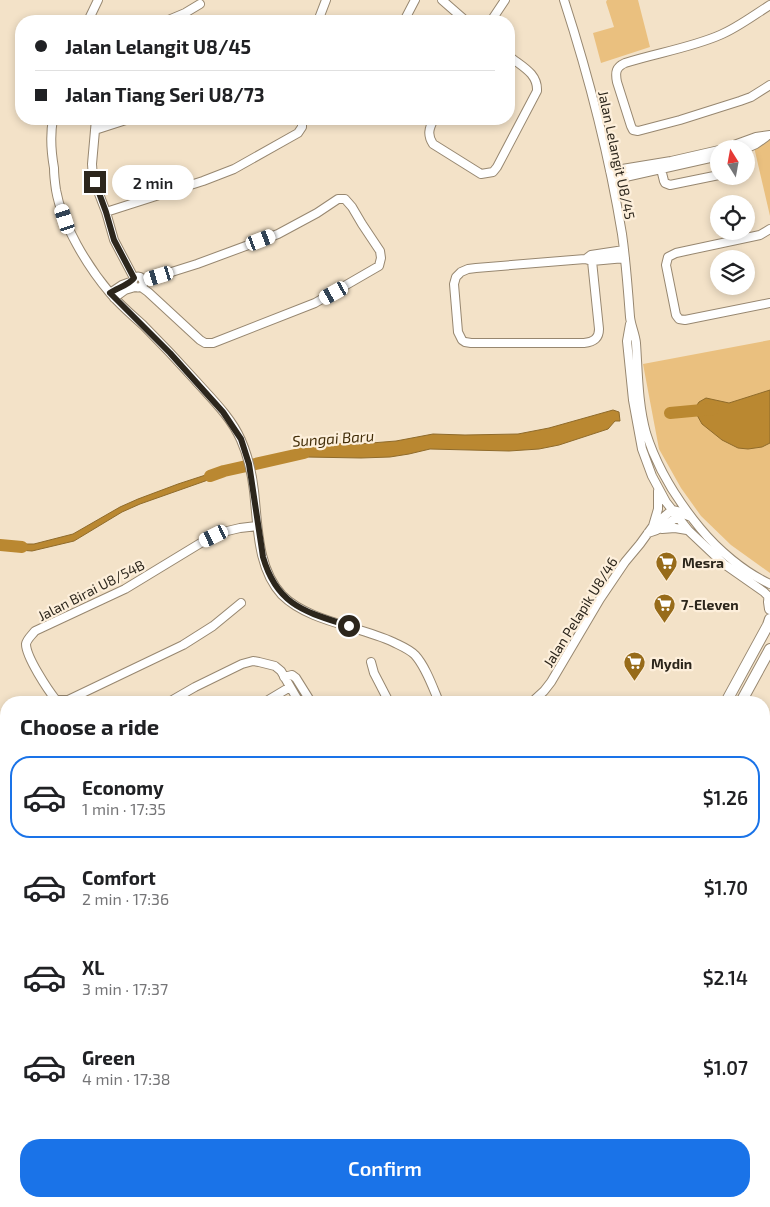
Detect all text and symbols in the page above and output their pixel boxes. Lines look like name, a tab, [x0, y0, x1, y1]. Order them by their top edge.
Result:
text: Jalan Lelangit U8/45	[65, 35, 251, 58]
text: Jalan Tiang Seri U8/73	[65, 83, 265, 106]
street label: Jalan Lelangit U8/45	[595, 89, 639, 221]
north arrow	[710, 140, 755, 185]
map controls	[710, 140, 755, 295]
callout: 2 min	[112, 164, 195, 200]
route end	[84, 171, 106, 193]
text: 2 min	[133, 173, 173, 192]
button: locate	[710, 195, 755, 240]
car	[53, 202, 76, 236]
car	[244, 228, 277, 252]
button: layers	[710, 250, 755, 295]
car	[142, 264, 175, 288]
car	[317, 279, 350, 307]
water label: Sungai Baru	[291, 426, 375, 450]
car	[197, 523, 230, 549]
supermarket icon: Mesra	[654, 550, 678, 581]
street label: Jalan Pelapik U8/46	[539, 554, 621, 670]
place label: Mesra	[682, 554, 724, 571]
street label: Jalan Birai U8/54B	[35, 556, 147, 624]
supermarket icon: 7-Eleven	[653, 592, 677, 623]
place label: 7-Eleven	[681, 596, 739, 613]
route start	[338, 615, 360, 637]
supermarket icon: Mydin	[623, 651, 647, 682]
place label: Mydin	[651, 655, 692, 672]
text: Choose a ride	[20, 713, 159, 739]
icon: car	[22, 775, 67, 820]
text: Economy	[82, 776, 164, 799]
text: $1.26	[703, 786, 748, 809]
text: 1 min · 17:35	[82, 799, 166, 818]
icon: car	[22, 865, 67, 910]
text: Comfort	[82, 866, 156, 889]
text: $1.70	[704, 876, 748, 899]
text: 2 min · 17:36	[82, 889, 169, 908]
icon: car	[22, 955, 67, 1000]
text: XL	[82, 956, 104, 979]
text: $2.14	[703, 966, 748, 989]
text: 3 min · 17:37	[82, 979, 168, 998]
icon: car	[22, 1045, 67, 1090]
text: Green	[82, 1046, 135, 1069]
text: $1.07	[703, 1056, 748, 1079]
text: 4 min · 17:38	[82, 1069, 171, 1088]
button: Confirm	[20, 1139, 750, 1197]

